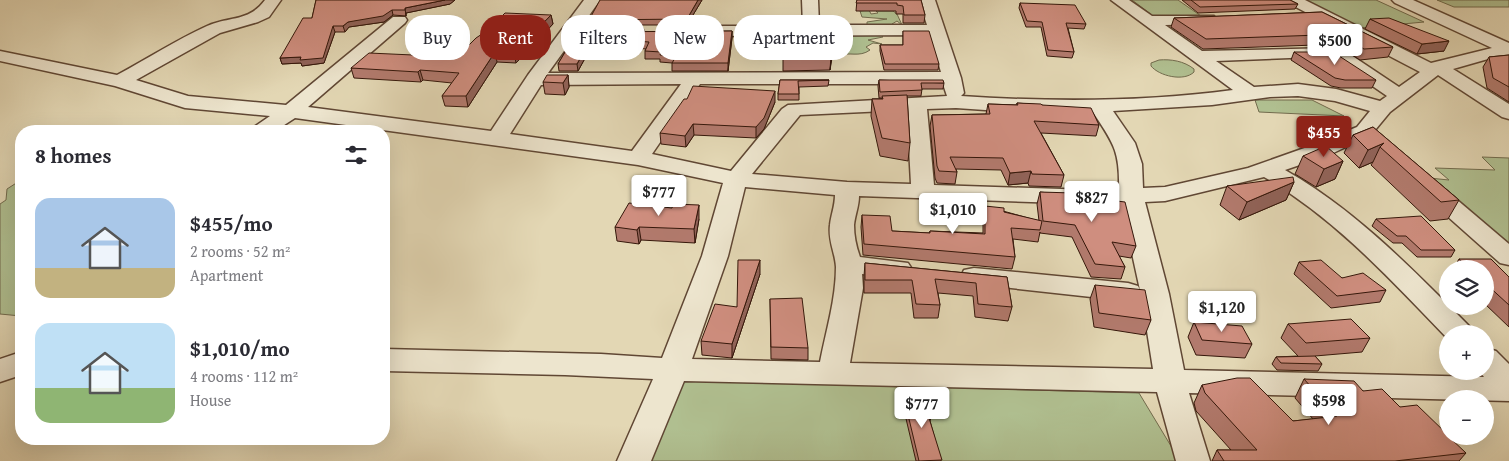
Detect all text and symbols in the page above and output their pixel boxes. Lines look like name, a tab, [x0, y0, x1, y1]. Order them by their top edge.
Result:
chip: Buy	[405, 15, 470, 60]
chip: Rent	[480, 15, 551, 60]
chip: Filters	[561, 15, 645, 60]
chip: New	[655, 15, 724, 60]
chip: Apartment	[734, 15, 853, 60]
pin: $500	[1305, 23, 1365, 66]
text: $500	[1318, 28, 1352, 52]
pin: $455	[1294, 116, 1354, 158]
text: $455	[1307, 120, 1341, 144]
text: 8 homes	[35, 140, 111, 171]
icon: filters	[342, 141, 370, 169]
pin: $777	[629, 174, 689, 217]
text: $777	[642, 179, 676, 203]
pin: $827	[1062, 180, 1122, 223]
text: $827	[1075, 185, 1109, 209]
pin: $1,010	[912, 192, 994, 235]
text: $1,010	[930, 197, 976, 221]
text: $455/mo	[190, 208, 273, 239]
icon: home	[75, 218, 135, 278]
text: 2 rooms · 52 m²	[190, 239, 290, 263]
map controls	[1439, 260, 1494, 445]
button: layers	[1439, 260, 1494, 315]
text: Apartment	[190, 263, 263, 287]
pin: $1,120	[1181, 290, 1263, 333]
text: $1,120	[1199, 295, 1245, 319]
button: +	[1439, 325, 1494, 380]
text: $1,010/mo	[190, 333, 290, 364]
icon: home	[75, 343, 135, 403]
text: 4 rooms · 112 m²	[190, 364, 298, 388]
pin: $598	[1299, 384, 1359, 426]
pin: $777	[892, 386, 952, 429]
text: House	[190, 388, 231, 412]
text: $598	[1312, 388, 1346, 412]
button: −	[1439, 390, 1494, 445]
text: $777	[905, 391, 939, 415]

